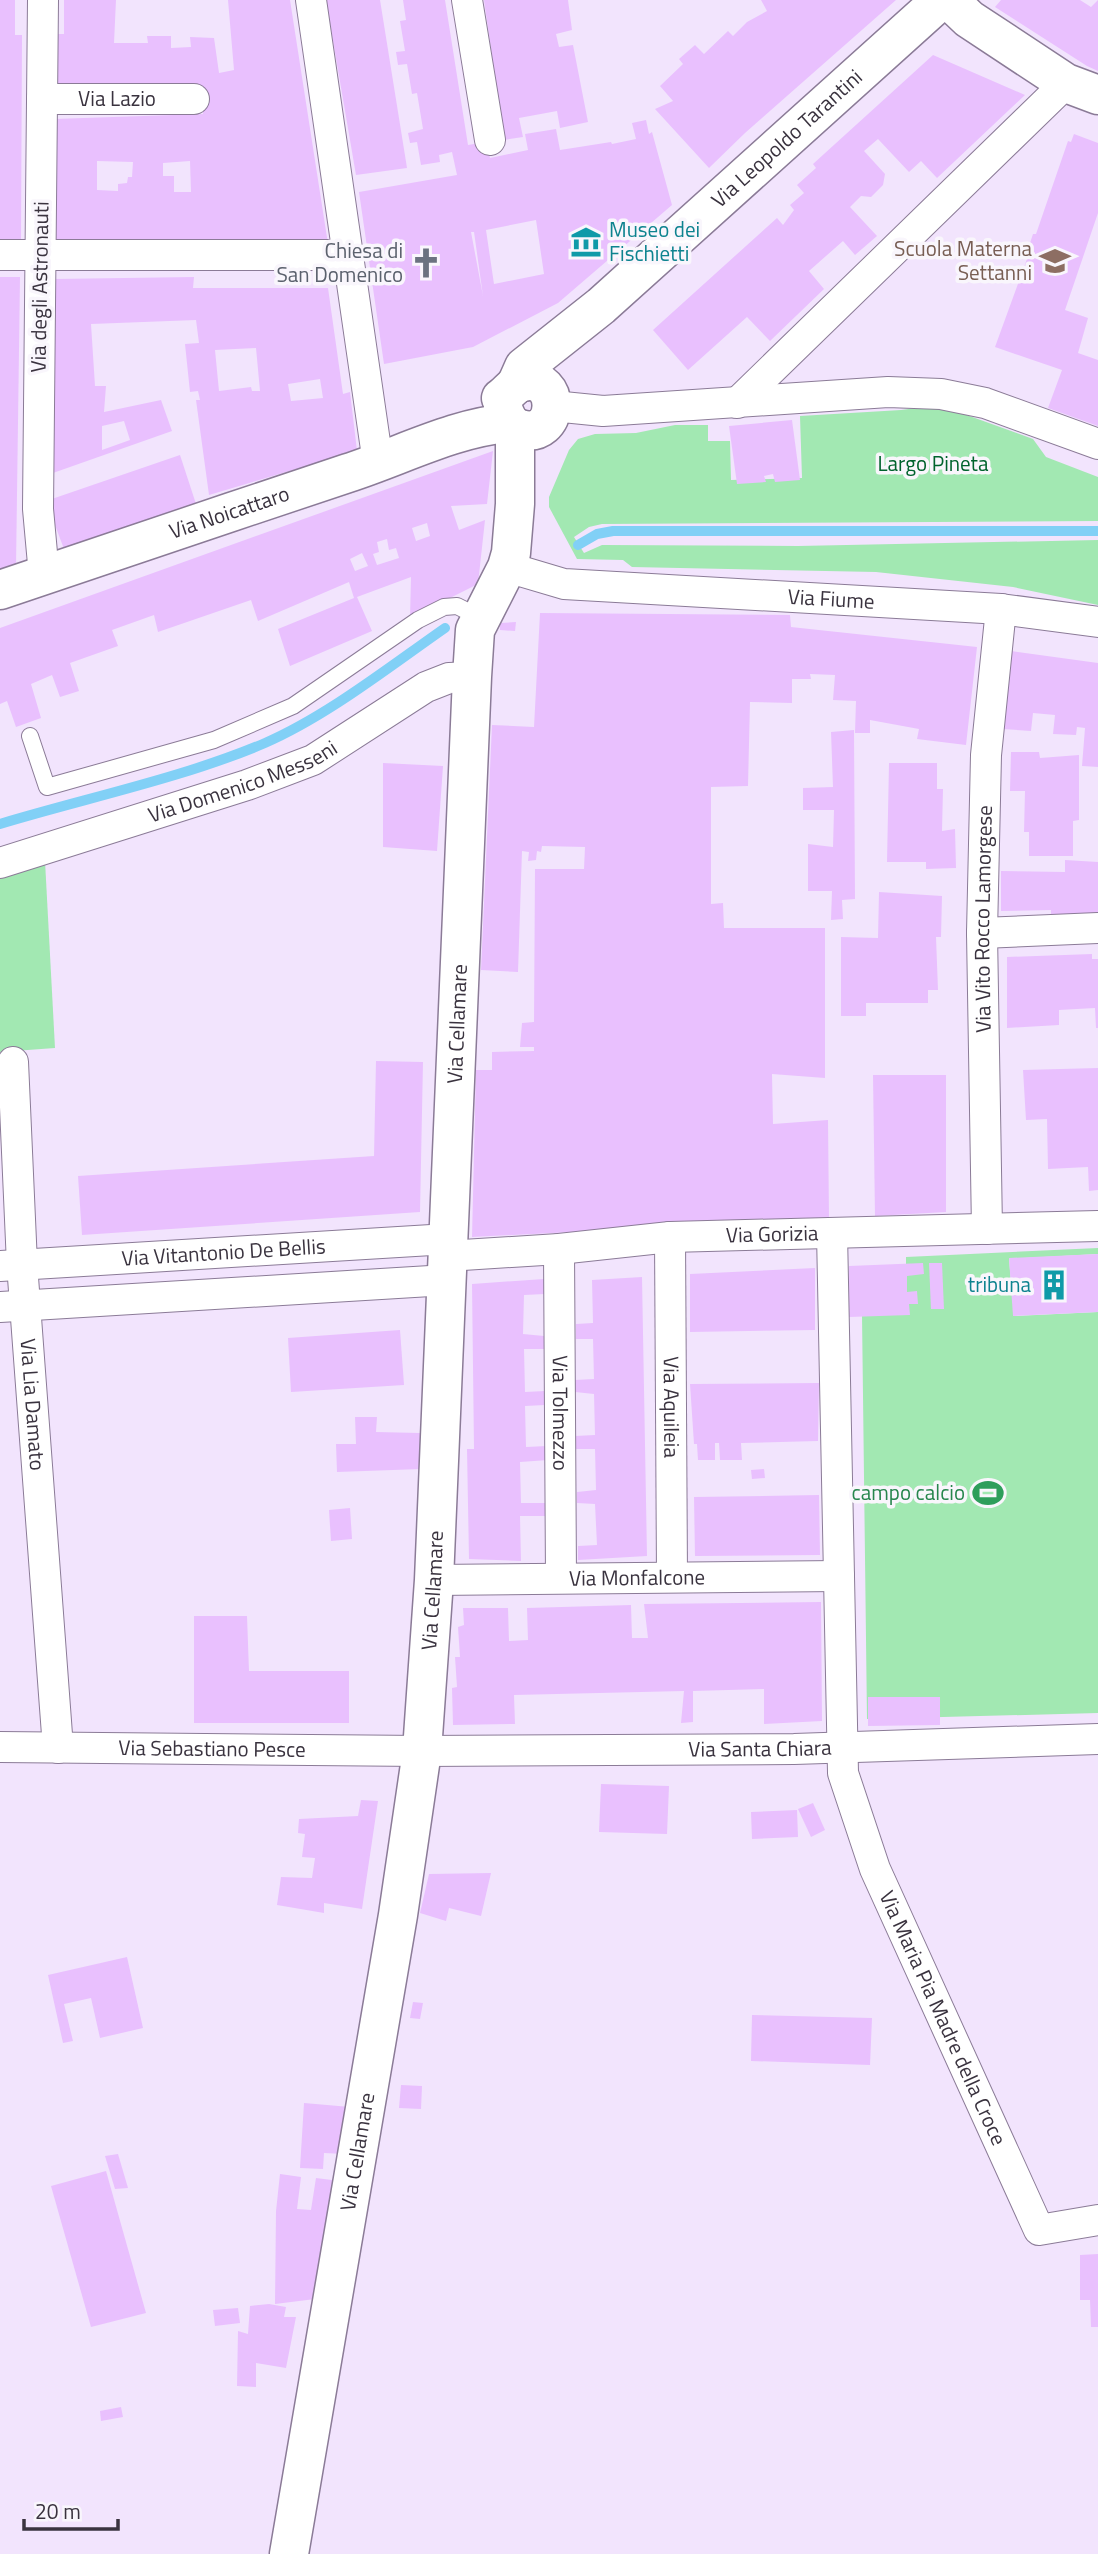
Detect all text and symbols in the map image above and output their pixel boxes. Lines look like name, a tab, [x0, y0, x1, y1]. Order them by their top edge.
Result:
street label: Via Leopoldo Tarantini	[703, 61, 869, 215]
street label: Via Lazio	[78, 82, 156, 114]
street label: Via degli Astronauti	[22, 201, 56, 373]
place label: Museo dei Fischietti	[609, 213, 700, 269]
museum icon: Museo dei Fischietti	[569, 225, 603, 259]
place label: Scuola Materna Settanni	[894, 232, 1032, 288]
place label: Chiesa di San Domenico	[276, 234, 403, 290]
school or university icon: Scuola Materna Settanni	[1038, 244, 1072, 278]
church icon: Chiesa di San Domenico	[409, 246, 443, 280]
park label: Largo Pineta	[878, 447, 989, 479]
street label: Via Noicattaro	[165, 477, 293, 547]
street label: Via Fiume	[787, 580, 875, 617]
street label: Via Domenico Messeni	[144, 731, 343, 830]
street label: Via Vito Rocco Lamorgese	[965, 805, 1000, 1033]
street label: Via Cellamare	[438, 963, 475, 1084]
street label: Via Gorizia	[725, 1216, 819, 1251]
street label: Via Vitantonio De Bellis	[121, 1229, 327, 1274]
place label: tribuna	[968, 1268, 1031, 1300]
building icon: tribuna	[1037, 1268, 1071, 1302]
street label: Via Lia Damato	[13, 1337, 54, 1472]
street label: Via Tolmezzo	[545, 1355, 577, 1471]
street label: Via Aquileia	[656, 1356, 688, 1458]
place label: campo calcio	[852, 1476, 965, 1508]
sports icon: campo calcio	[971, 1476, 1005, 1510]
street label: Via Cellamare	[412, 1530, 451, 1651]
street label: Via Monfalcone	[569, 1560, 705, 1594]
street label: Via Sebastiano Pesce	[118, 1731, 306, 1765]
street label: Via Santa Chiara	[688, 1731, 833, 1765]
street label: Via Maria Pia Madre della Croce	[872, 1885, 1015, 2150]
street label: Via Cellamare	[331, 2090, 382, 2213]
scale bar	[24, 2488, 119, 2532]
text: 20 m	[35, 2495, 81, 2527]

